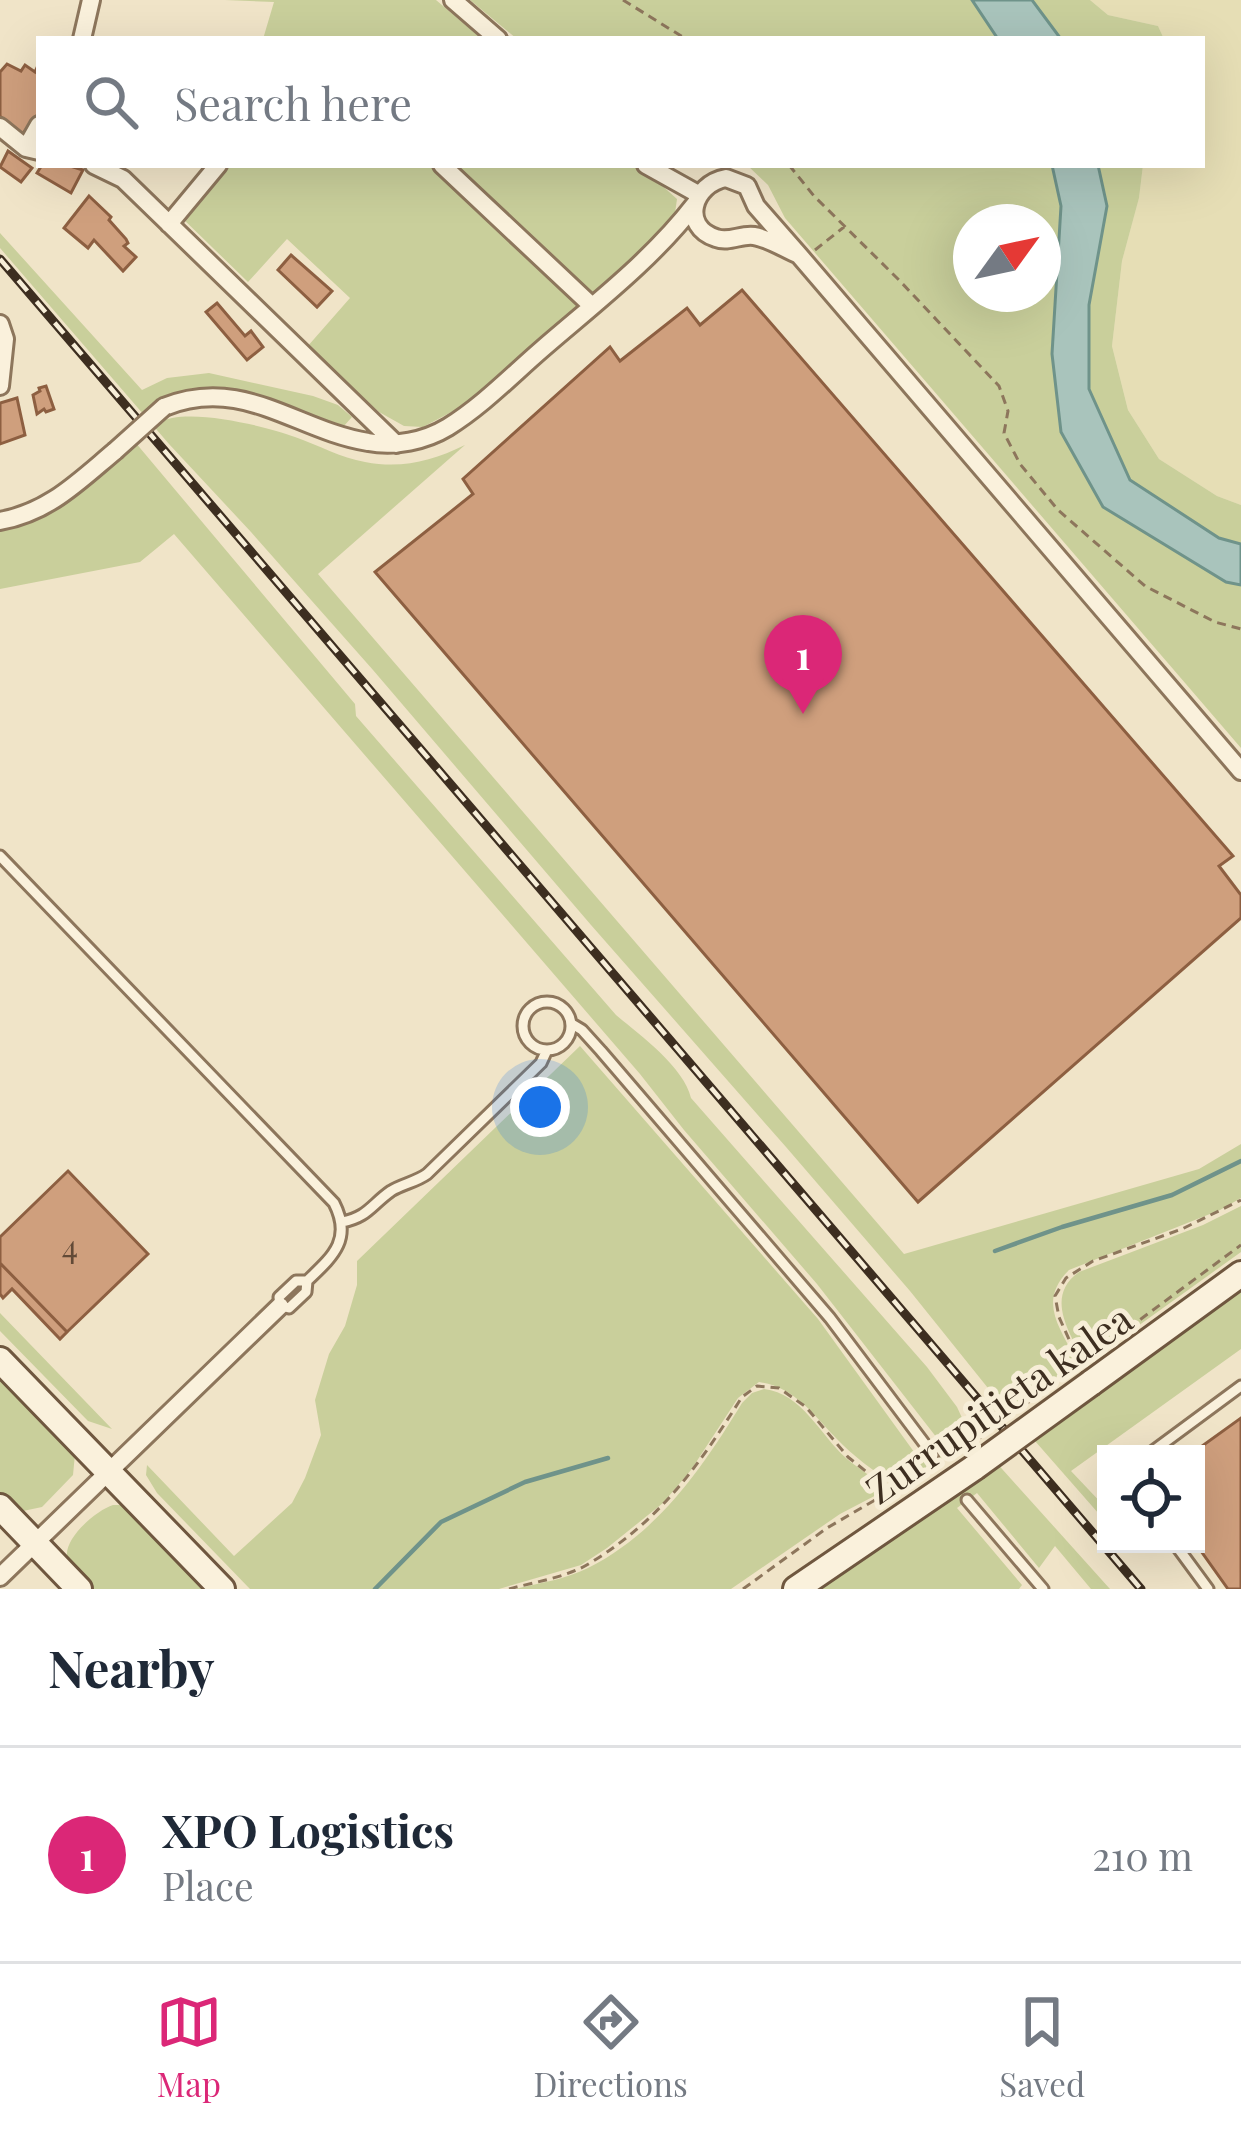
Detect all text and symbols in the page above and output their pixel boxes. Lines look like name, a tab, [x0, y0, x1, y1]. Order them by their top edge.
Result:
search box	[36, 36, 1205, 168]
icon: search	[78, 69, 144, 135]
text: Search here	[174, 72, 412, 132]
north arrow	[953, 204, 1061, 312]
pin: 1	[764, 615, 842, 714]
your location	[510, 1077, 570, 1137]
house number: 4	[62, 1223, 78, 1267]
street label: Zurrupitieta kalea	[855, 1291, 1142, 1514]
map controls	[1097, 1445, 1205, 1553]
button: locate	[1097, 1445, 1205, 1553]
text: Nearby	[48, 1633, 214, 1701]
text: XPO Logistics	[162, 1799, 454, 1859]
text: 1	[80, 1829, 94, 1881]
text: 210 m	[1092, 1829, 1193, 1881]
text: Place	[162, 1859, 254, 1911]
tab: Map	[156, 1989, 222, 2105]
tab: Directions	[533, 1989, 688, 2105]
tab: Saved	[999, 1989, 1085, 2105]

